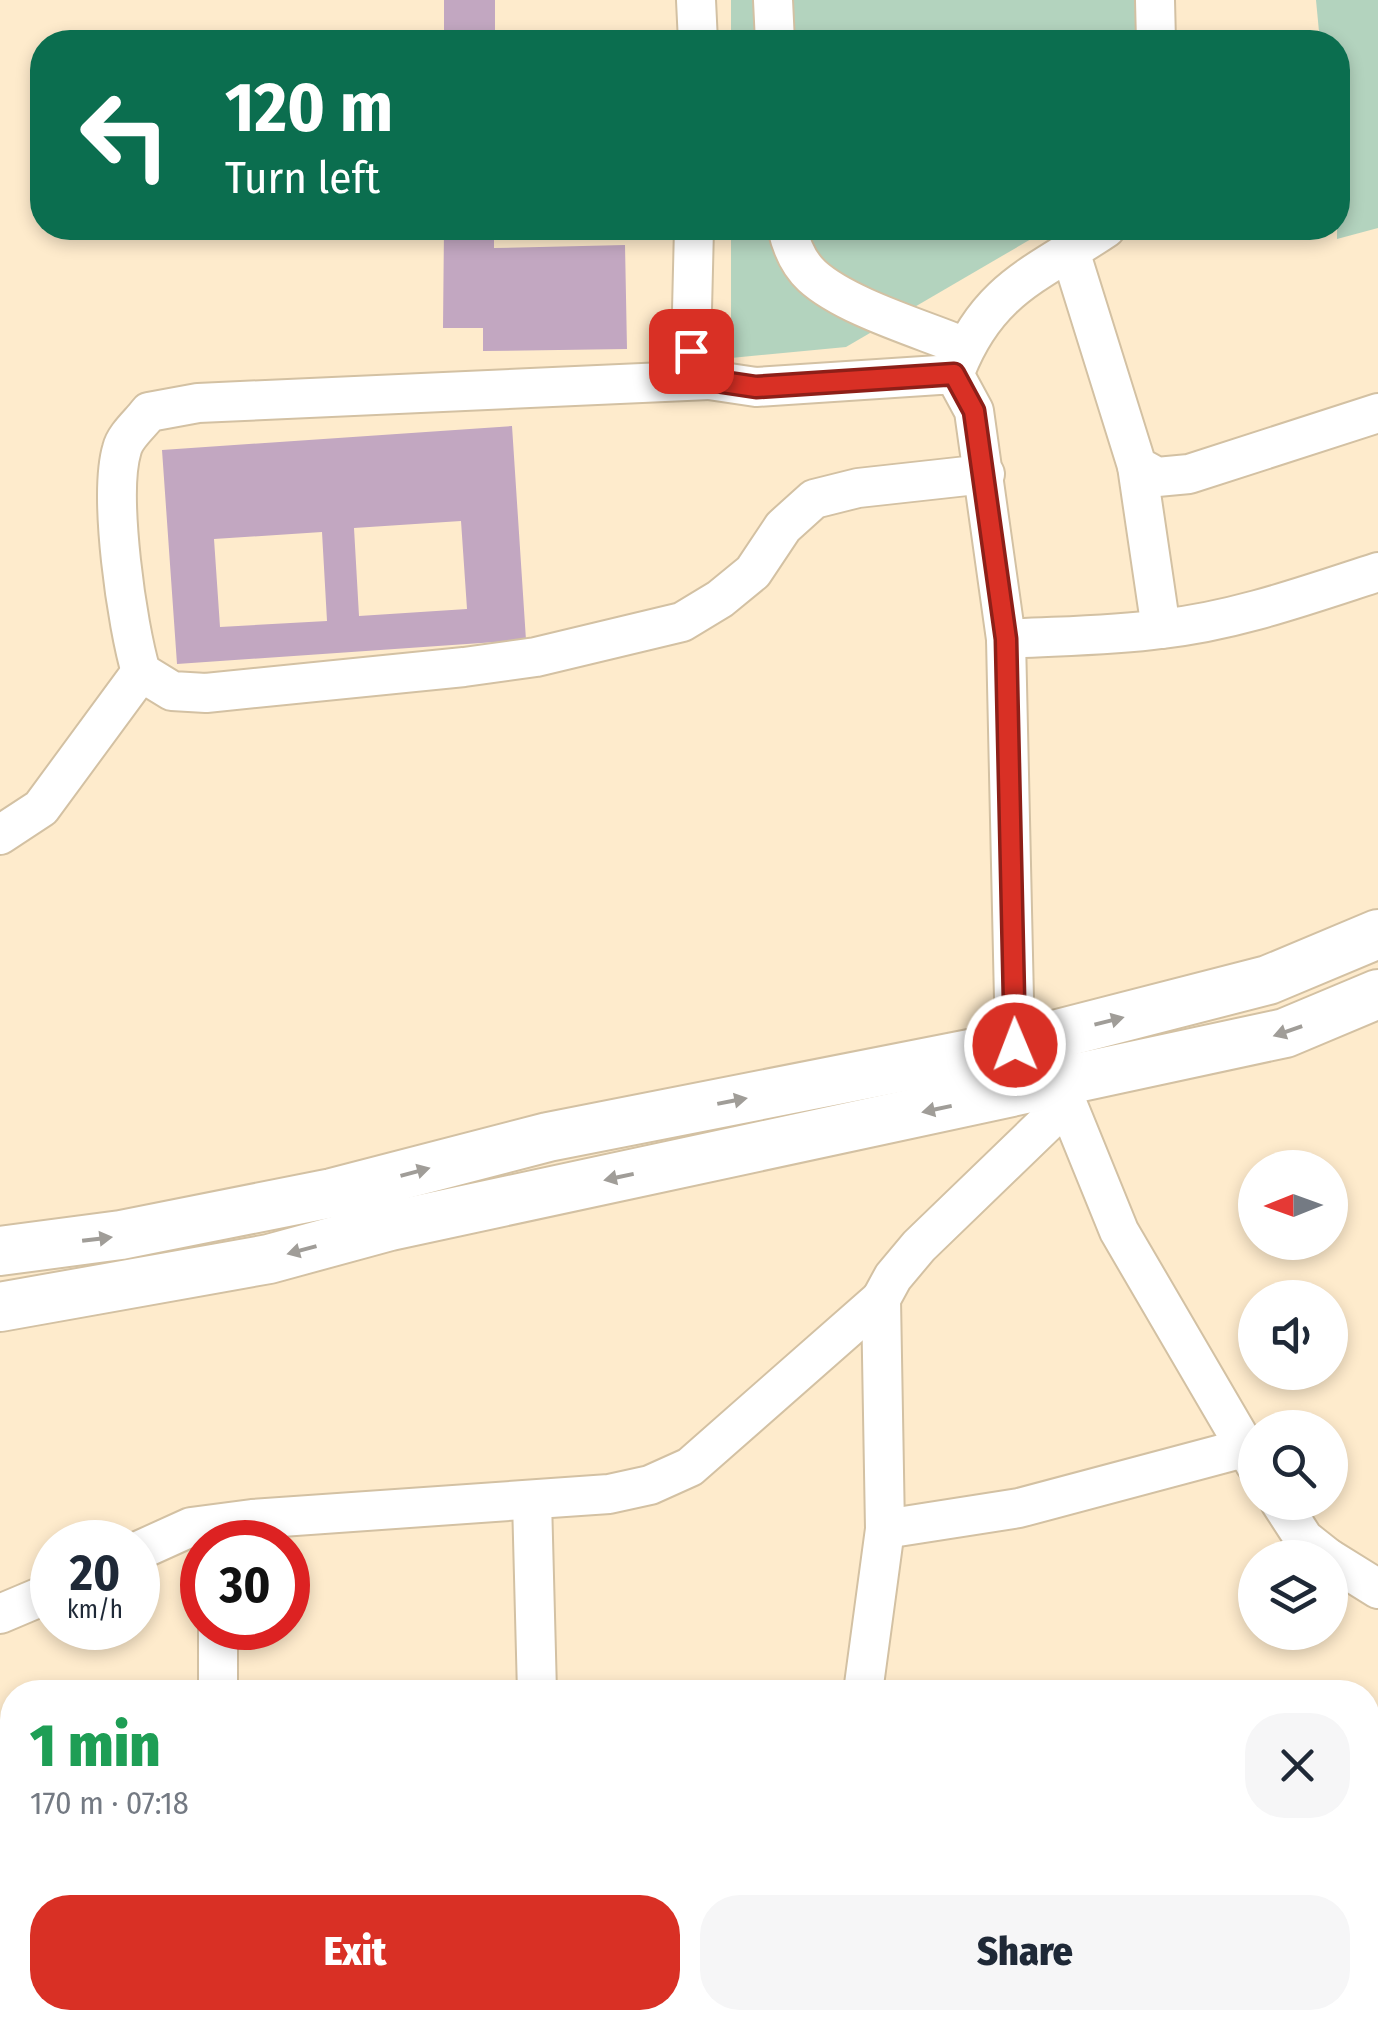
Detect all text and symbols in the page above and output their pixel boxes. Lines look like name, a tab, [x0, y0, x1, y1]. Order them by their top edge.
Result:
text: 120 m	[225, 66, 393, 150]
icon: left	[60, 70, 190, 200]
text: Turn left	[225, 151, 380, 205]
pin	[649, 309, 734, 394]
icon: arrive	[664, 324, 719, 379]
position arrow	[963, 993, 1067, 1097]
one-way arrow	[1094, 1013, 1125, 1028]
one-way arrow	[1272, 1024, 1302, 1039]
one-way arrow	[716, 1093, 748, 1108]
one-way arrow	[921, 1102, 952, 1118]
north arrow	[1238, 1150, 1348, 1260]
map controls	[1238, 1150, 1348, 1650]
one-way arrow	[400, 1163, 431, 1179]
one-way arrow	[603, 1170, 634, 1186]
one-way arrow	[81, 1230, 113, 1246]
one-way arrow	[286, 1242, 317, 1258]
button: sound	[1238, 1280, 1348, 1390]
button: search	[1238, 1410, 1348, 1520]
speed limit sign: 30	[180, 1520, 310, 1650]
button: layers	[1238, 1540, 1348, 1650]
text: 20	[70, 1543, 120, 1603]
text: km/h	[67, 1595, 123, 1625]
text: 1 min	[30, 1710, 161, 1782]
button: close	[1245, 1713, 1350, 1818]
text: 170 m · 07:18	[30, 1784, 189, 1822]
button: Exit	[30, 1895, 680, 2010]
button: Share	[700, 1895, 1350, 2010]

